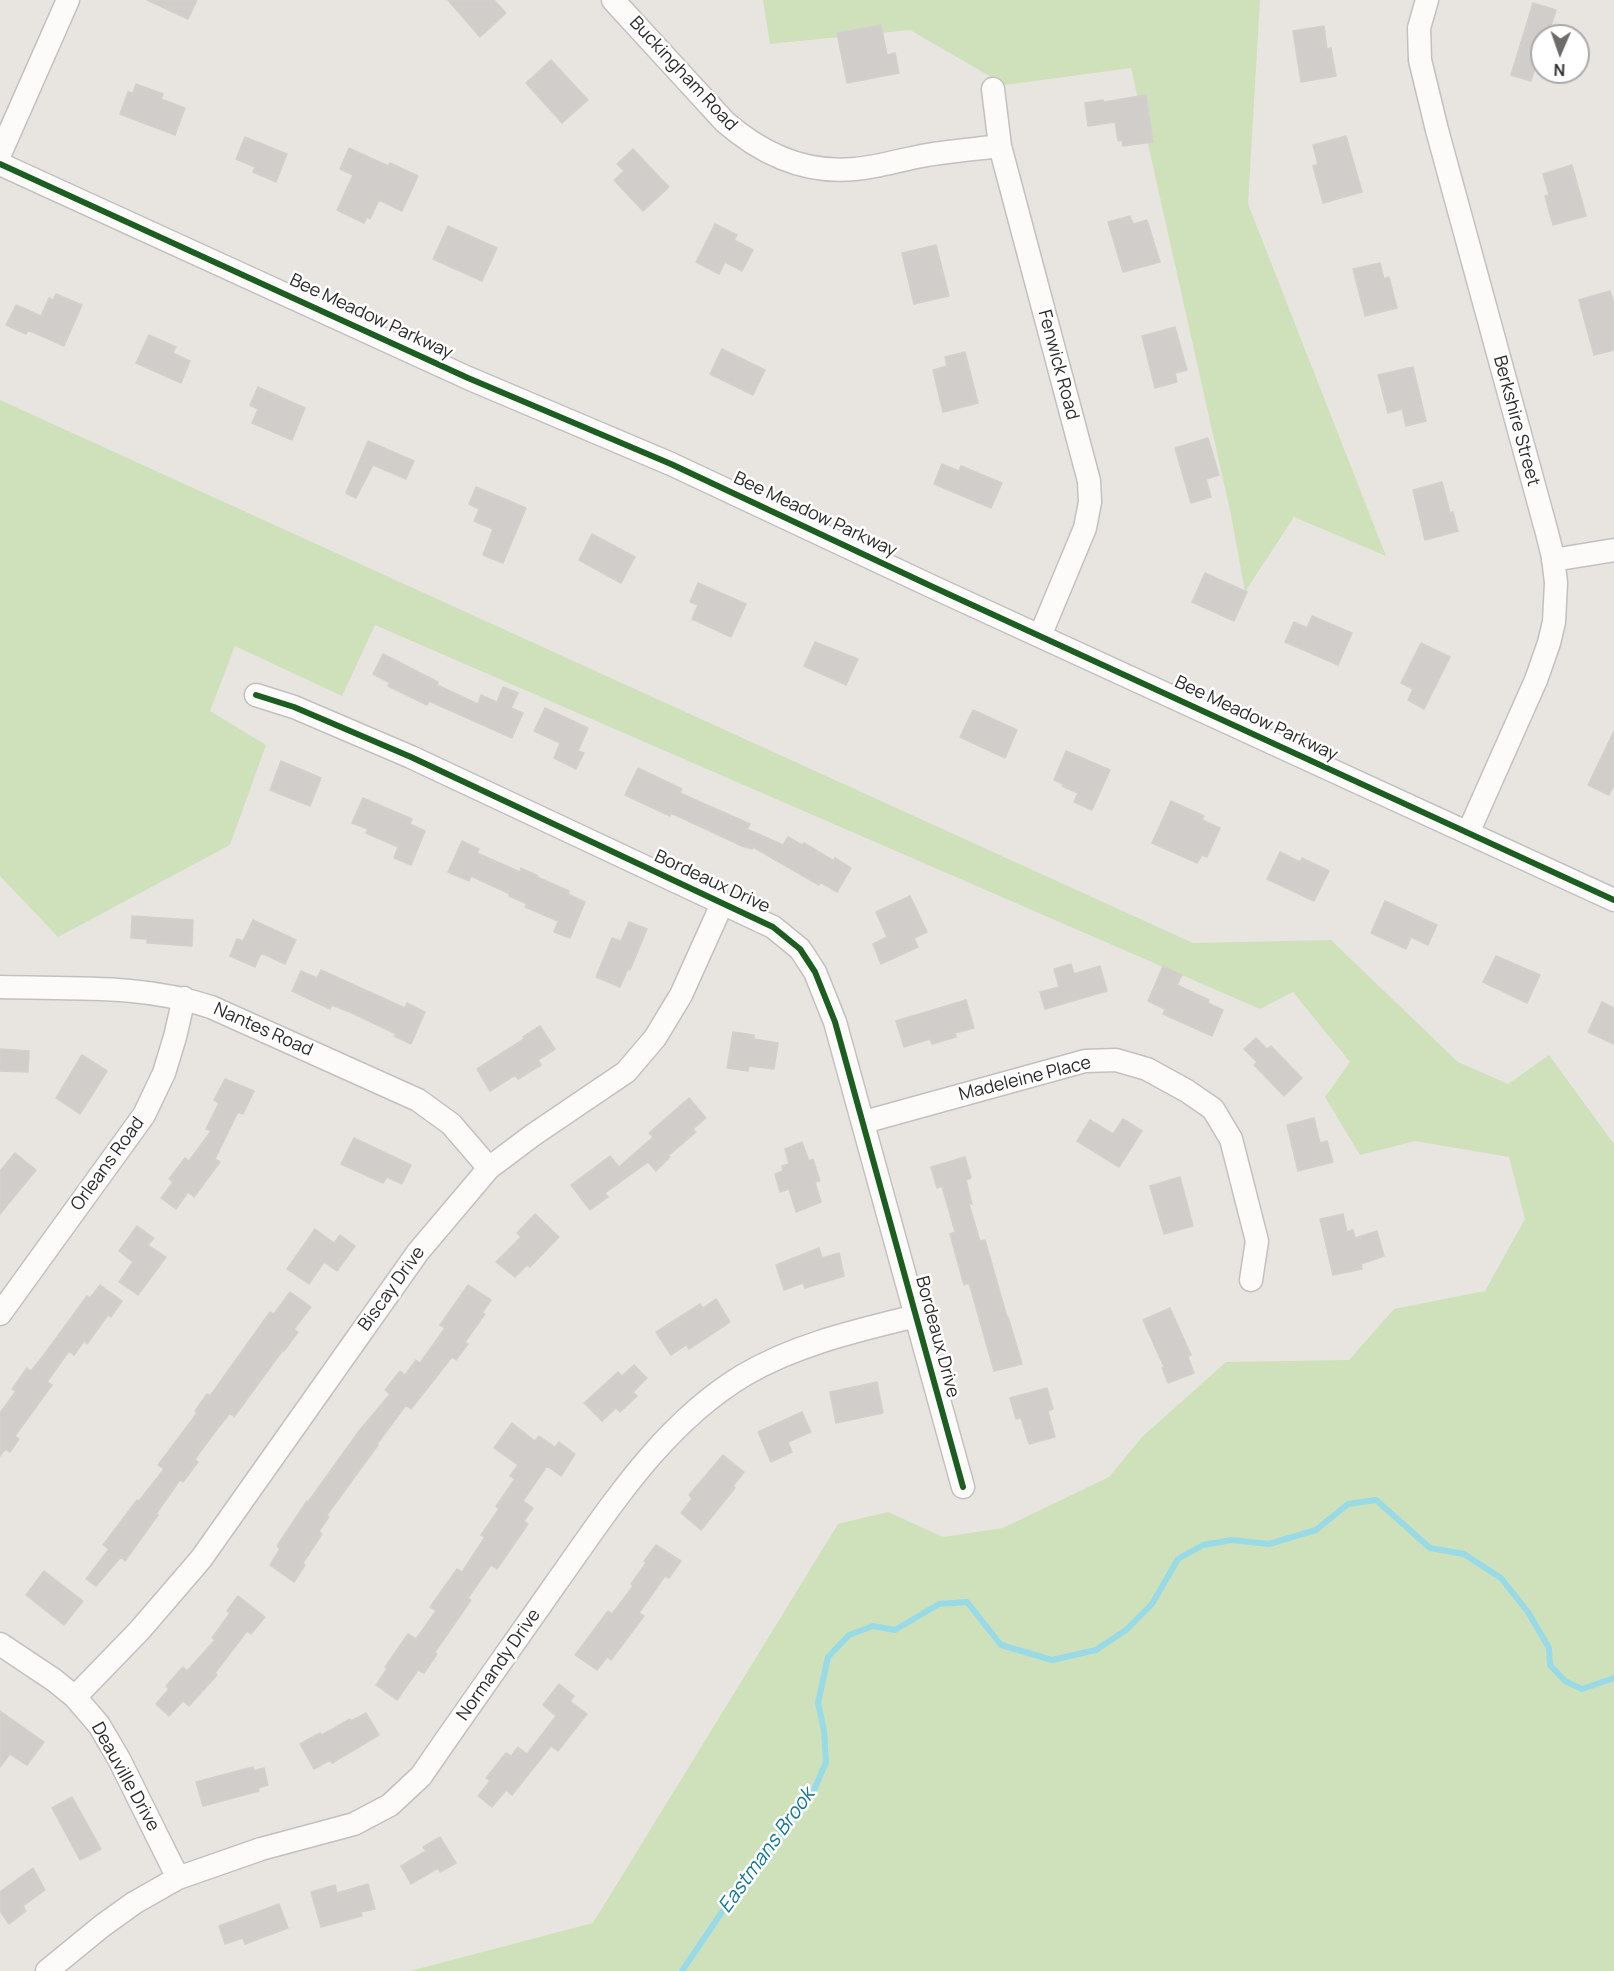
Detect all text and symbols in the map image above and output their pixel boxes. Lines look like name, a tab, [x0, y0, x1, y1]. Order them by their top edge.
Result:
street label: Buckingham Road	[625, 12, 741, 136]
north arrow	[1530, 24, 1590, 84]
text: N	[1553, 59, 1566, 81]
street label: Bee Meadow Parkway	[286, 270, 456, 364]
street label: Fenwick Road	[1033, 308, 1083, 422]
street label: Berkshire Street	[1488, 353, 1544, 489]
street label: Bee Meadow Parkway	[730, 468, 900, 562]
street label: Bee Meadow Parkway	[1171, 672, 1341, 766]
street label: Bordeaux Drive	[651, 846, 773, 918]
street label: Nantes Road	[210, 999, 316, 1061]
street label: Madeleine Place	[957, 1052, 1093, 1106]
street label: Orleans Road	[67, 1113, 149, 1215]
street label: Biscay Drive	[354, 1243, 430, 1335]
street label: Bordeaux Drive	[910, 1274, 964, 1400]
street label: Normandy Drive	[453, 1605, 545, 1725]
street label: Deauville Drive	[86, 1719, 164, 1835]
water label: Eastmans Brook	[714, 1784, 820, 1918]

